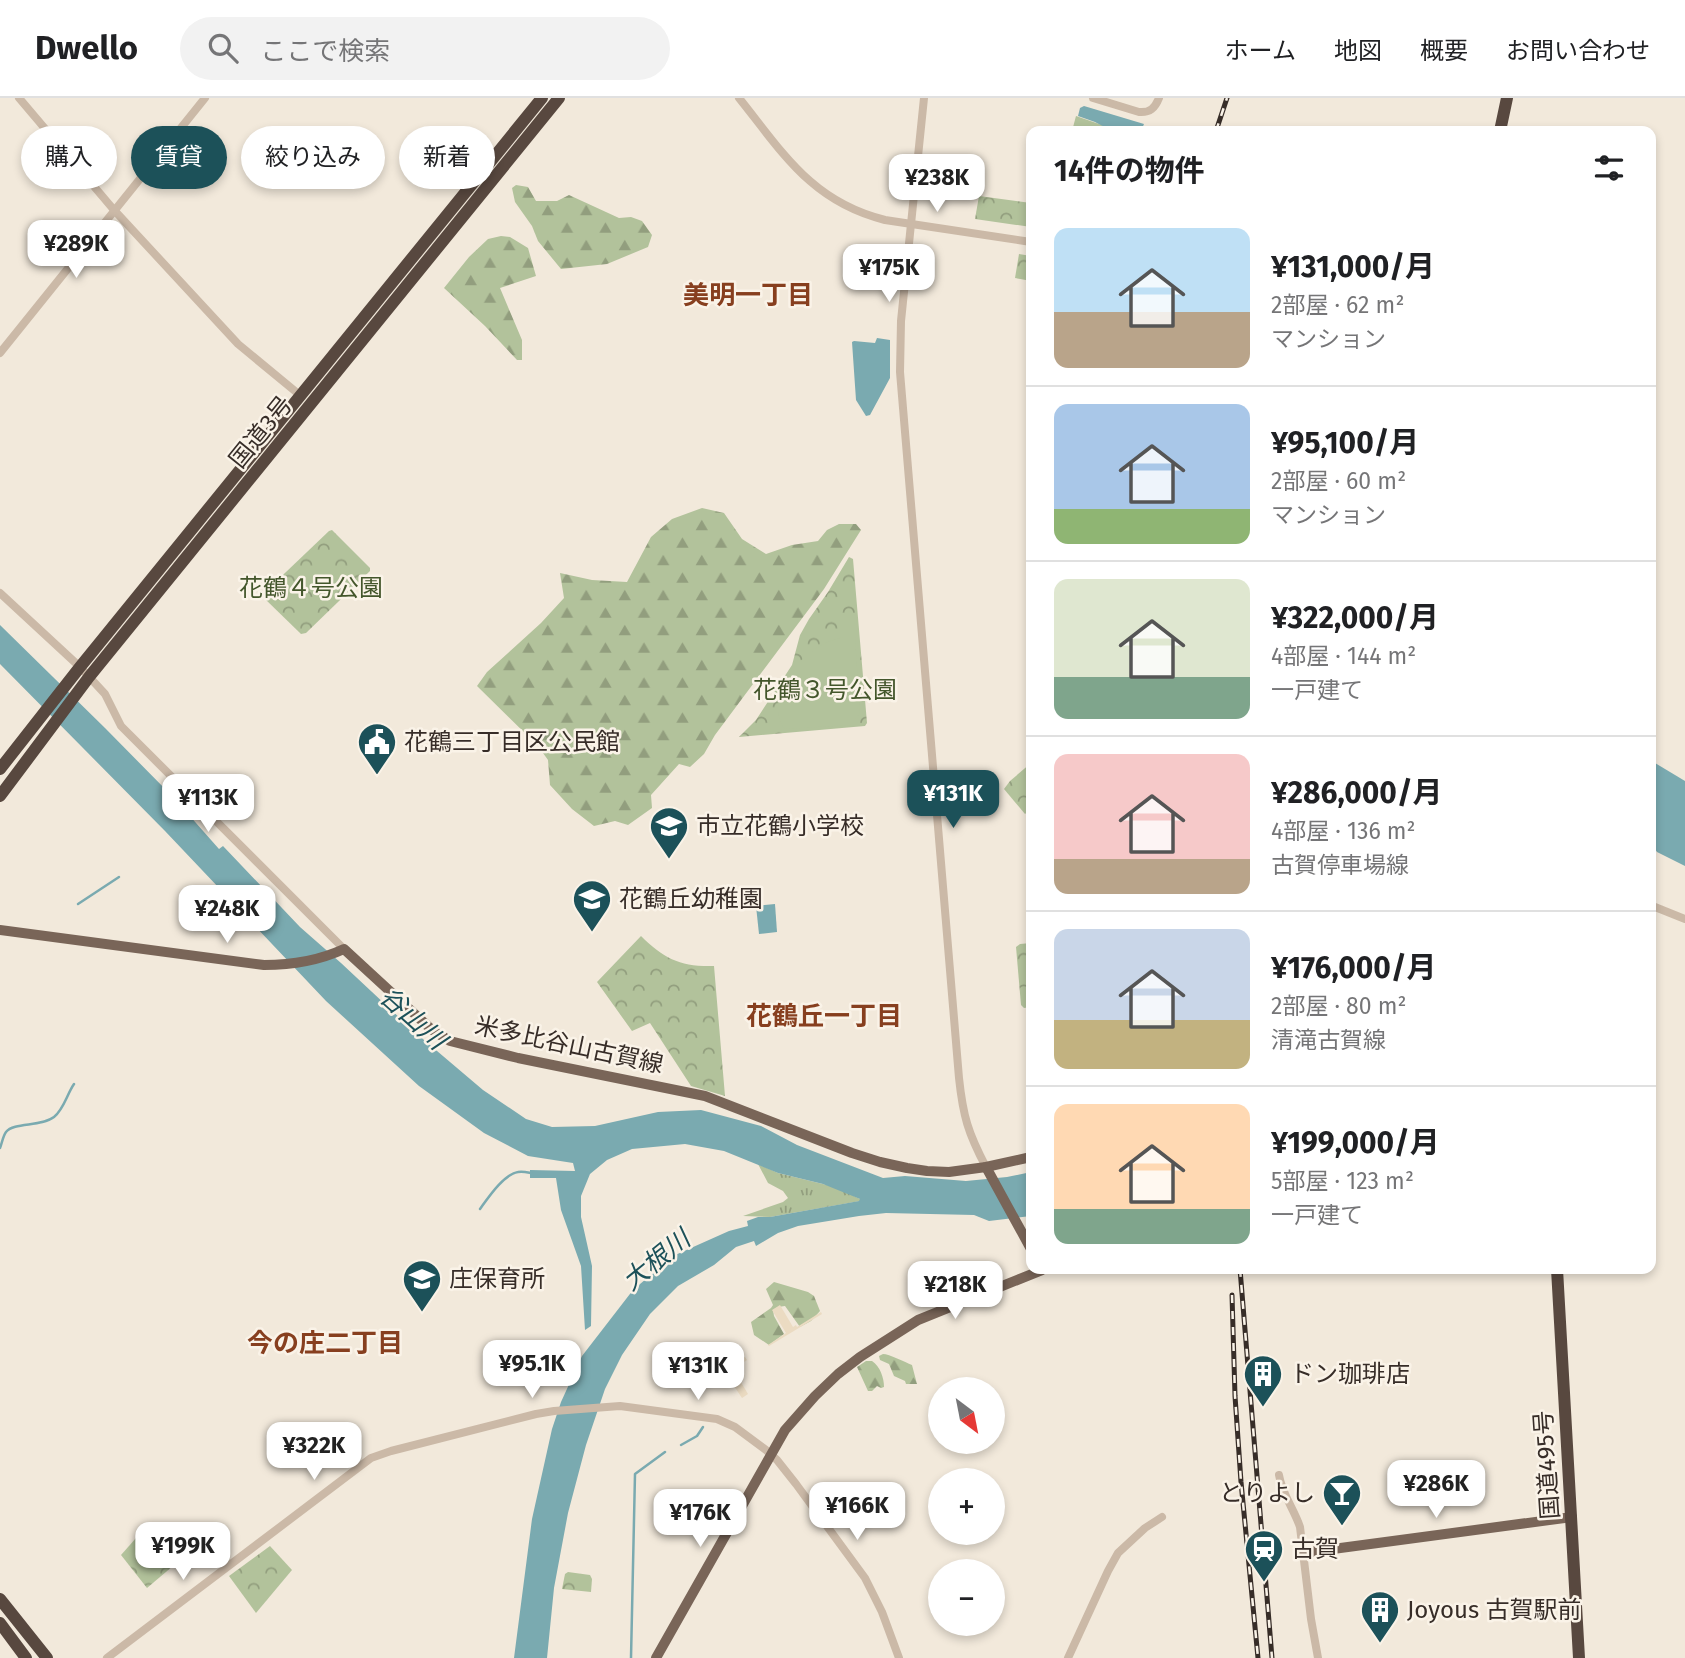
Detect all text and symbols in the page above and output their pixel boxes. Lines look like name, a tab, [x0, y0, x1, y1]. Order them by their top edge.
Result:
search box	[180, 17, 670, 80]
text: Dwello	[35, 28, 138, 68]
icon: search	[204, 29, 242, 67]
text: ここで検索	[260, 36, 390, 67]
text: ホーム	[1225, 37, 1296, 65]
text: 地図	[1334, 37, 1382, 65]
text: 概要	[1420, 37, 1468, 65]
text: お問い合わせ	[1506, 37, 1650, 65]
chip: 購入	[21, 126, 117, 189]
chip: 賃貸	[131, 126, 227, 189]
chip: 絞り込み	[241, 126, 385, 189]
chip: 新着	[399, 126, 495, 189]
icon: filters	[1590, 149, 1628, 187]
text: 14件の物件	[1054, 153, 1205, 189]
pin: ¥238K	[888, 155, 986, 214]
text: ¥238K	[905, 163, 969, 191]
pin: ¥289K	[27, 220, 125, 280]
text: ¥289K	[43, 229, 109, 257]
pin: ¥175K	[840, 244, 938, 304]
text: ¥131,000/月	[1271, 249, 1435, 285]
text: ¥175K	[859, 253, 919, 281]
icon: home	[1110, 256, 1194, 340]
district label: 美明一丁目	[683, 280, 813, 311]
text: 2部屋 · 62 m²	[1271, 291, 1404, 319]
text: マンション	[1271, 325, 1386, 353]
street label: 国道3号	[224, 391, 298, 473]
text: ¥95,100/月	[1271, 425, 1419, 461]
icon: home	[1110, 432, 1194, 516]
text: 2部屋 · 60 m²	[1271, 467, 1406, 495]
text: マンション	[1271, 501, 1386, 529]
park label: 花鶴４号公園	[239, 574, 383, 602]
text: ¥322,000/月	[1271, 600, 1439, 636]
icon: home	[1110, 607, 1194, 691]
text: 4部屋 · 144 m²	[1271, 642, 1416, 670]
park label: 花鶴３号公園	[753, 676, 897, 704]
text: 一戸建て	[1271, 676, 1363, 704]
public building icon: 花鶴三丁目区公民館	[356, 721, 398, 776]
place label: 花鶴三丁目区公民館	[404, 728, 620, 756]
pin: ¥131K	[904, 770, 1002, 830]
pin: ¥113K	[159, 774, 257, 834]
text: ¥286,000/月	[1271, 775, 1442, 811]
text: ¥131K	[923, 779, 983, 807]
icon: home	[1110, 782, 1194, 866]
text: ¥113K	[178, 783, 238, 811]
school or university icon: 市立花鶴小学校	[648, 805, 690, 860]
place label: 市立花鶴小学校	[696, 812, 864, 840]
text: 4部屋 · 136 m²	[1271, 817, 1416, 845]
text: 古賀停車場線	[1271, 851, 1409, 879]
school or university icon: 花鶴丘幼稚園	[571, 878, 613, 933]
place label: 花鶴丘幼稚園	[619, 885, 763, 913]
pin: ¥248K	[178, 886, 276, 945]
text: ¥248K	[195, 894, 259, 922]
text: ¥176,000/月	[1271, 950, 1437, 986]
icon: home	[1110, 957, 1194, 1041]
water label: 谷山川	[373, 981, 454, 1058]
text: 2部屋 · 80 m²	[1271, 992, 1407, 1020]
district label: 花鶴丘一丁目	[746, 1001, 902, 1032]
street label: 米多比谷山古賀線	[472, 1011, 666, 1079]
text: 清滝古賀線	[1271, 1026, 1386, 1054]
text: ¥199,000/月	[1271, 1125, 1440, 1161]
icon: home	[1110, 1132, 1194, 1216]
text: 5部屋 · 123 m²	[1271, 1167, 1414, 1195]
text: 一戸建て	[1271, 1201, 1363, 1229]
water label: 大根川	[616, 1222, 699, 1297]
school or university icon: 庄保育所	[401, 1258, 443, 1313]
pin: ¥218K	[906, 1262, 1004, 1321]
place label: 庄保育所	[449, 1265, 545, 1293]
text: ¥218K	[924, 1270, 986, 1298]
district label: 今の庄二丁目	[247, 1328, 403, 1359]
pin: ¥95.1K	[475, 1340, 589, 1400]
pin: ¥131K	[649, 1342, 747, 1402]
text: ¥95.1K	[499, 1349, 565, 1377]
text: ¥131K	[668, 1351, 728, 1379]
building icon: ドン珈琲店	[1242, 1353, 1284, 1408]
place label: ドン珈琲店	[1290, 1360, 1410, 1388]
north arrow	[928, 1377, 1004, 1454]
map controls	[928, 1377, 1005, 1636]
street label: 国道495号	[1529, 1410, 1565, 1520]
pin: ¥322K	[265, 1422, 363, 1482]
text: ¥322K	[283, 1431, 345, 1459]
pin: ¥286K	[1387, 1460, 1485, 1520]
button: +	[928, 1468, 1005, 1545]
text: ¥286K	[1403, 1469, 1469, 1497]
bar icon: とりよし	[1321, 1472, 1363, 1527]
place label: とりよし	[1219, 1479, 1315, 1507]
pin: ¥166K	[808, 1482, 906, 1542]
pin: ¥176K	[651, 1490, 749, 1549]
text: ¥166K	[825, 1491, 889, 1519]
text: ¥176K	[670, 1498, 730, 1526]
pin: ¥199K	[134, 1522, 232, 1582]
station icon: 古賀	[1243, 1528, 1285, 1583]
text: ¥199K	[151, 1531, 215, 1559]
place label: 古賀	[1291, 1535, 1339, 1563]
button: −	[928, 1559, 1005, 1636]
building icon: Joyous 古賀駅前	[1359, 1589, 1401, 1644]
place label: Joyous 古賀駅前	[1407, 1596, 1582, 1624]

